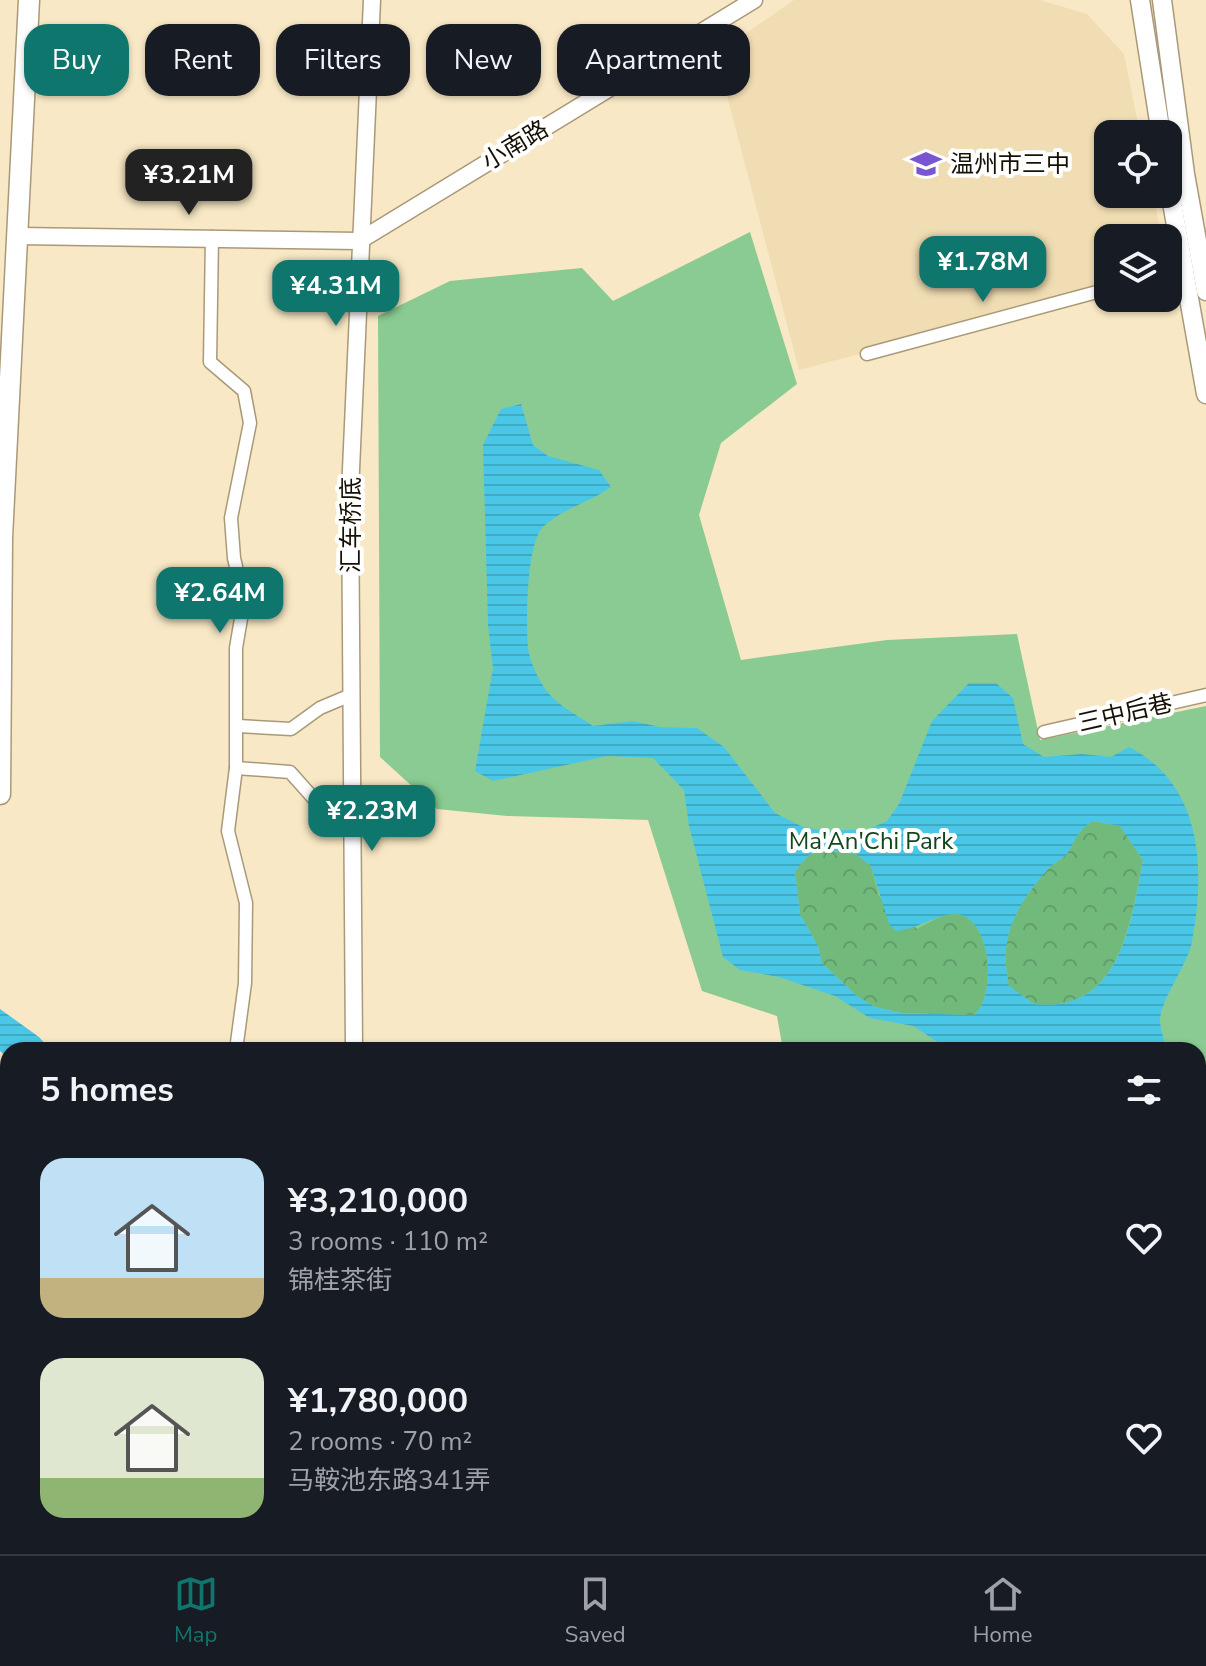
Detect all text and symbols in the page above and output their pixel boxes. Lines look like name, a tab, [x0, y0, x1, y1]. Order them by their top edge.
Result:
chip: Buy	[24, 24, 129, 96]
chip: Rent	[145, 24, 260, 96]
chip: Filters	[276, 24, 410, 96]
chip: New	[426, 24, 541, 96]
chip: Apartment	[557, 24, 750, 96]
street label: 小南路	[476, 113, 554, 177]
map controls	[1094, 120, 1182, 312]
button: locate	[1094, 120, 1182, 208]
school or university icon: 温州市三中	[909, 147, 943, 181]
place label: 温州市三中	[950, 148, 1070, 180]
pin: ¥3.21M	[124, 149, 254, 217]
text: ¥3.21M	[143, 157, 235, 192]
button: layers	[1094, 224, 1182, 312]
pin: ¥1.78M	[918, 236, 1048, 304]
text: ¥1.78M	[937, 244, 1029, 279]
pin: ¥4.31M	[271, 260, 401, 328]
text: ¥4.31M	[290, 268, 382, 303]
street label: 汇车桥底	[335, 477, 367, 573]
pin: ¥2.64M	[155, 567, 285, 635]
text: ¥2.64M	[174, 575, 266, 610]
street label: 三中后巷	[1075, 687, 1175, 739]
pin: ¥2.23M	[307, 785, 437, 853]
text: ¥2.23M	[326, 793, 418, 828]
park label: Ma'An'Chi Park	[789, 825, 954, 857]
text: 5 homes	[40, 1067, 174, 1113]
icon: filters	[1122, 1068, 1166, 1112]
text: ¥3,210,000	[288, 1178, 468, 1224]
icon: home	[104, 1190, 200, 1286]
icon: heart	[1122, 1216, 1166, 1260]
text: 3 rooms · 110 m²	[288, 1224, 488, 1259]
text: 锦桂茶街	[288, 1263, 392, 1298]
text: ¥1,780,000	[288, 1378, 468, 1424]
icon: home	[104, 1390, 200, 1486]
icon: heart	[1122, 1416, 1166, 1460]
text: 2 rooms · 70 m²	[288, 1424, 472, 1459]
text: 马鞍池东路341弄	[288, 1463, 491, 1498]
tab: Map	[174, 1572, 218, 1650]
tab: Saved	[565, 1572, 626, 1650]
tab: Home	[973, 1572, 1032, 1650]

